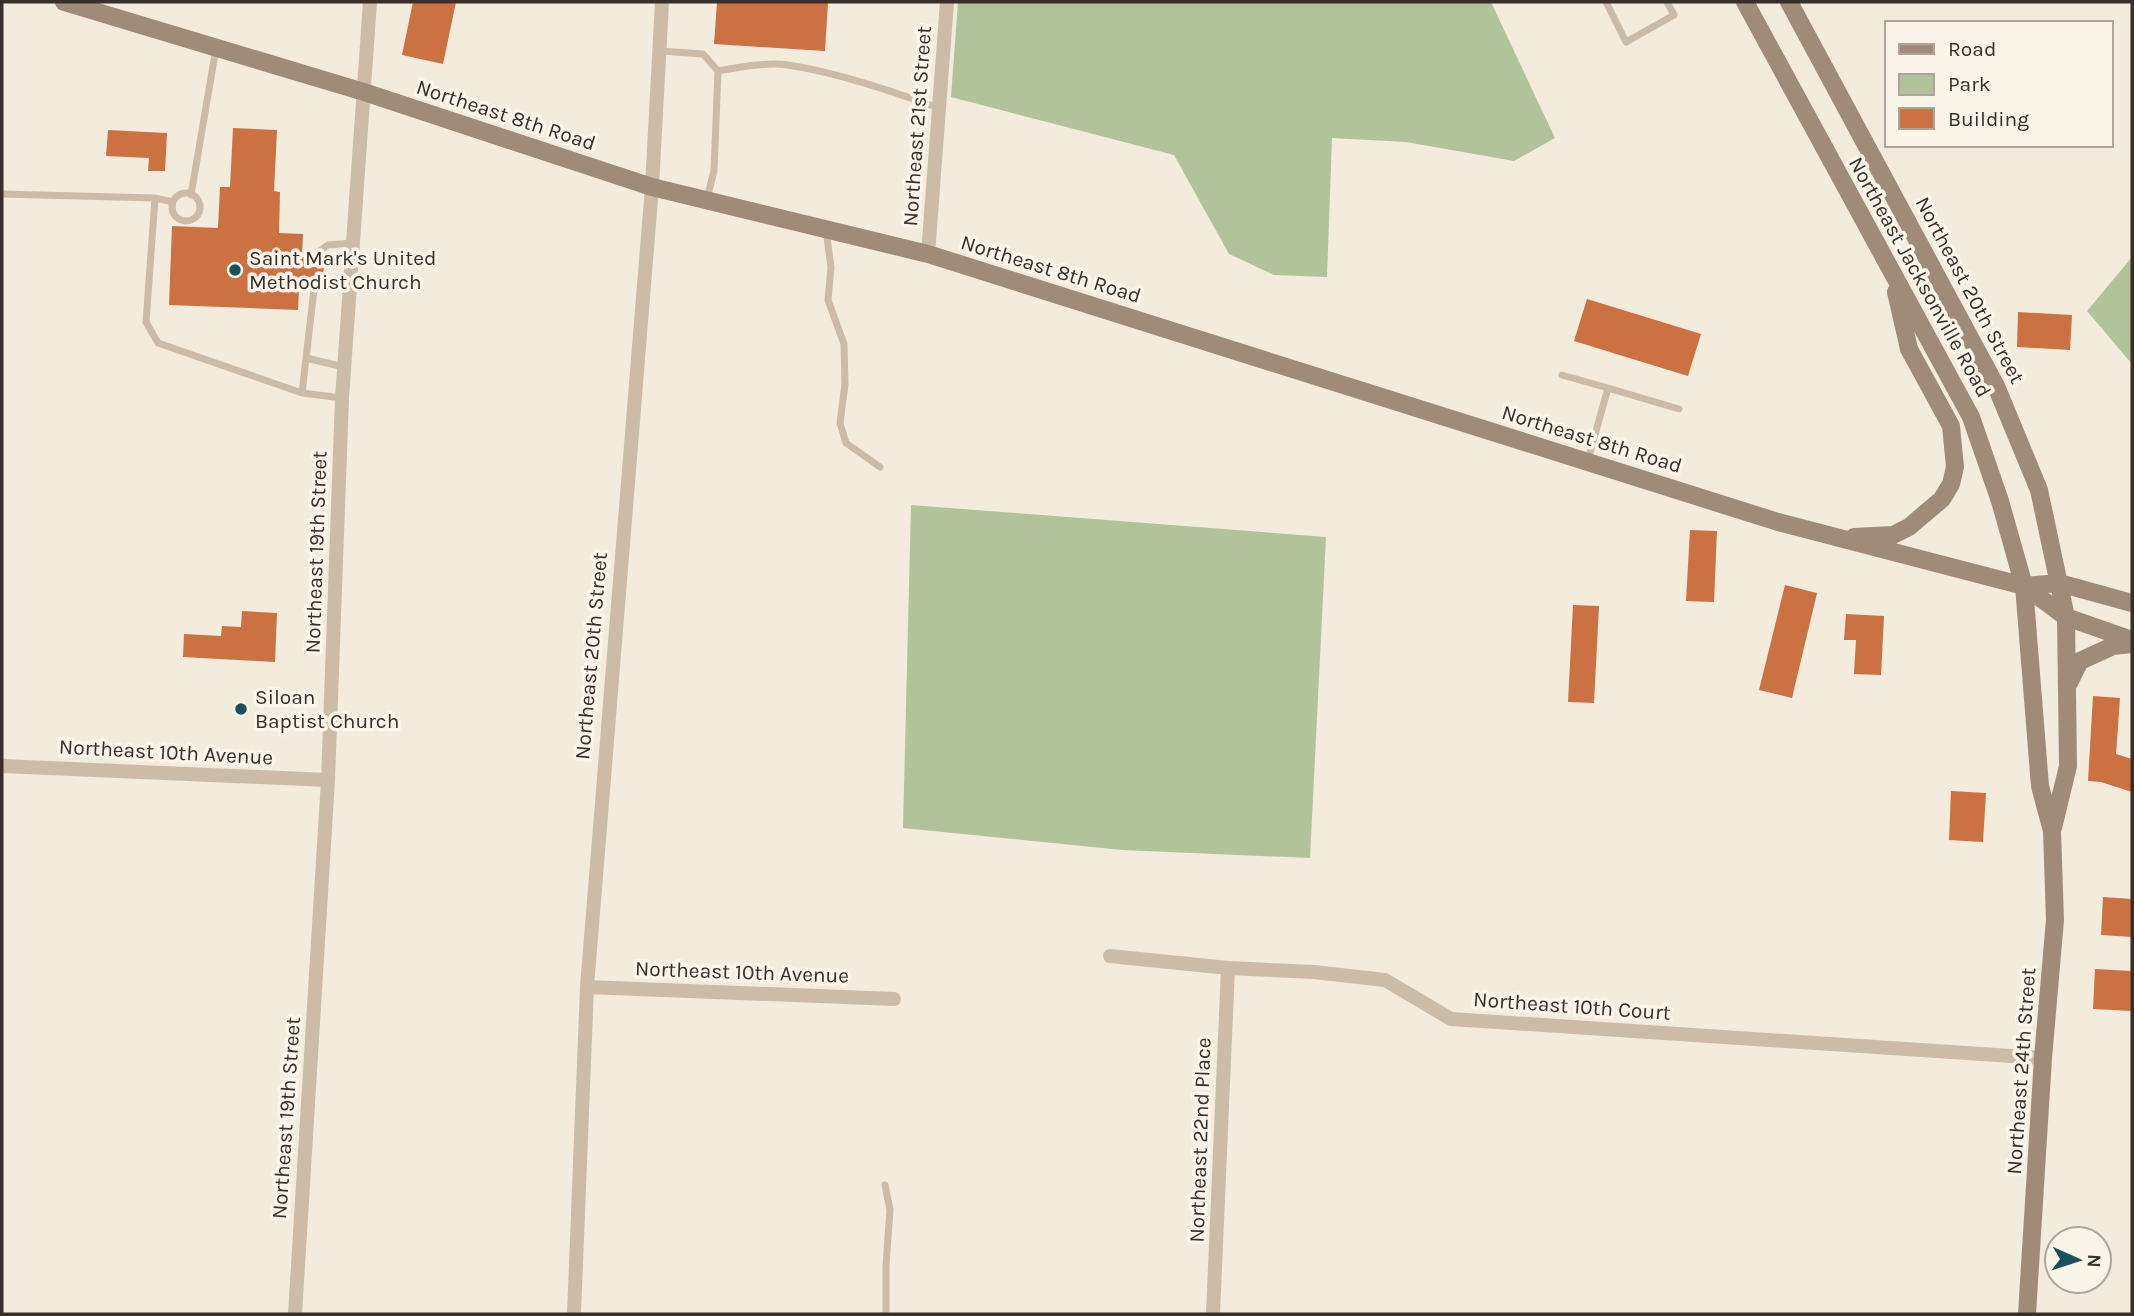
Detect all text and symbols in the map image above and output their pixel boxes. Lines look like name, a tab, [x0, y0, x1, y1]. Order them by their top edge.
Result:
legend	[1885, 21, 2113, 147]
street label: Northeast 21st Street	[898, 25, 936, 227]
text: Road	[1948, 37, 1996, 61]
text: Park	[1948, 72, 1991, 96]
street label: Northeast 8th Road	[413, 75, 599, 155]
text: Building	[1948, 107, 2029, 131]
street label: Northeast Jacksonville Road	[1844, 153, 1996, 401]
street label: Northeast 20th Street	[1911, 192, 2029, 388]
street label: Northeast 8th Road	[958, 230, 1144, 308]
place label: Saint Mark's United Methodist Church	[249, 246, 436, 294]
marker: Saint Mark's United Methodist Church	[227, 262, 243, 278]
street label: Northeast 8th Road	[1499, 400, 1685, 478]
street label: Northeast 19th Street	[300, 450, 332, 654]
street label: Northeast 20th Street	[570, 551, 612, 761]
place label: Siloan Baptist Church	[255, 685, 399, 733]
marker: Siloan Baptist Church	[233, 701, 249, 717]
street label: Northeast 10th Avenue	[58, 734, 274, 770]
street label: Northeast 10th Avenue	[634, 956, 850, 988]
street label: Northeast 24th Street	[2002, 967, 2040, 1175]
street label: Northeast 10th Court	[1473, 987, 1672, 1025]
street label: Northeast 19th Street	[267, 1016, 305, 1220]
street label: Northeast 22nd Place	[1184, 1037, 1216, 1243]
north arrow	[2043, 1225, 2113, 1295]
text: N	[2083, 1253, 2105, 1268]

